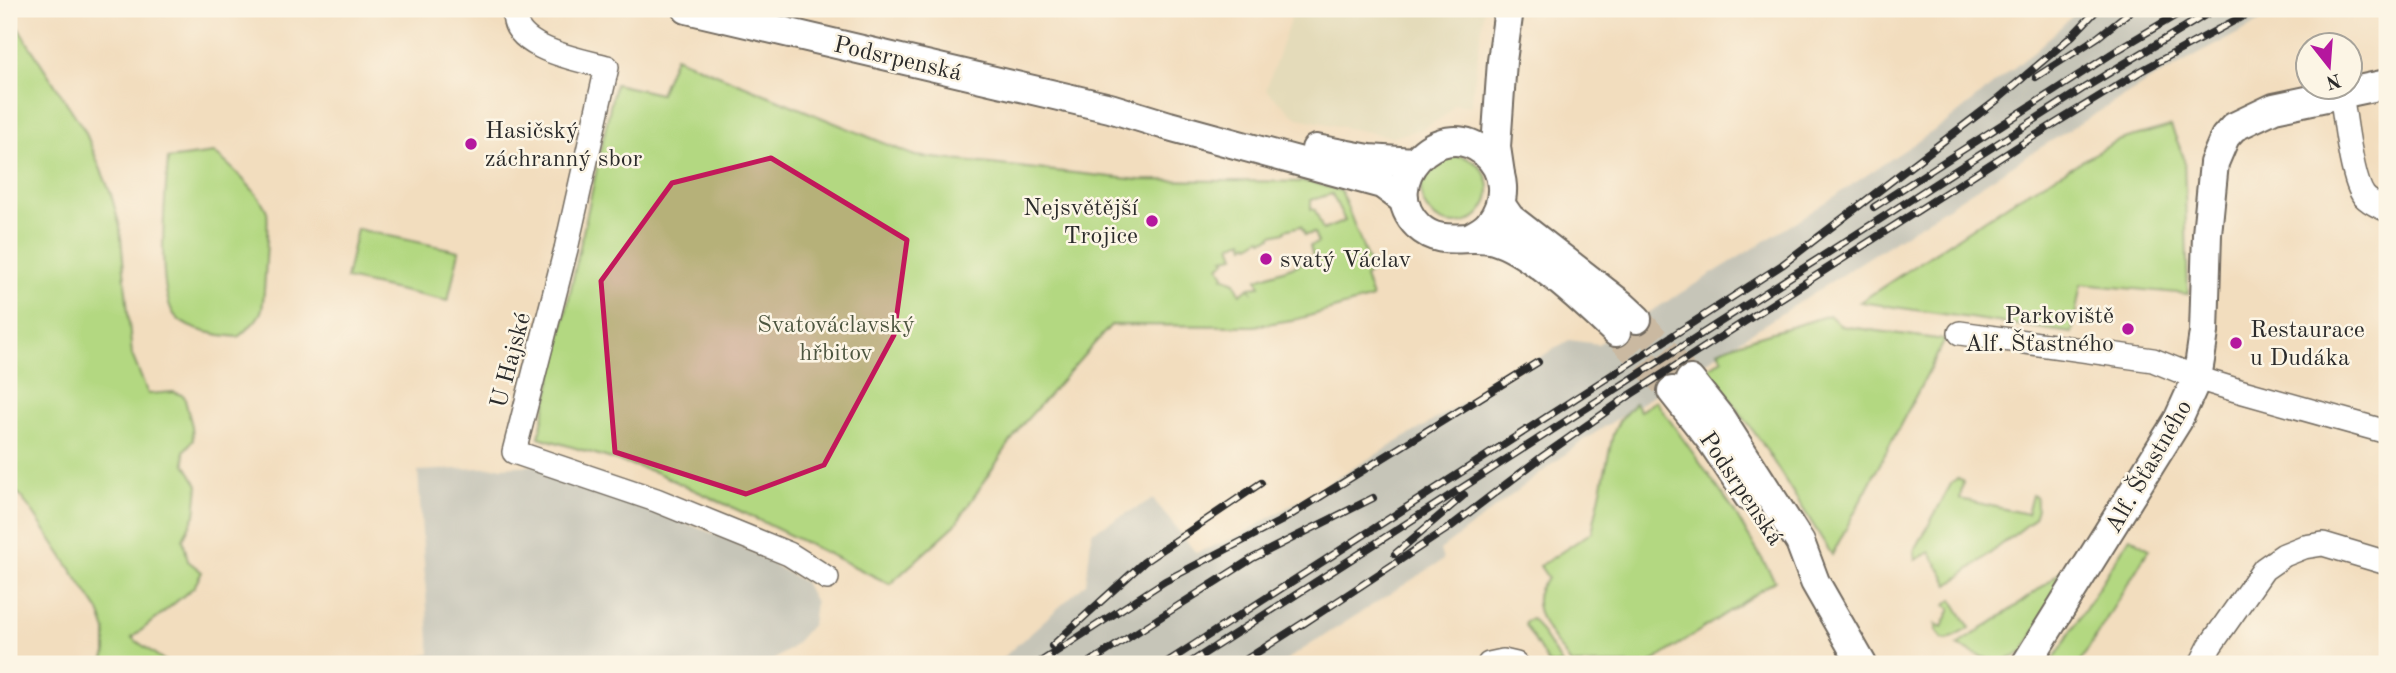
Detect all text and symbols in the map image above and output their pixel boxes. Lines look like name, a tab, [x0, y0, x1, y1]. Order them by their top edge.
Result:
north arrow	[2294, 32, 2364, 102]
street label: Podsrpenská	[831, 34, 964, 86]
text: N	[2323, 69, 2343, 91]
place label: Hasičský záchranný sbor	[485, 120, 643, 172]
marker: Hasičský záchranný sbor	[463, 136, 479, 152]
place label: Nejsvětější Trojice	[1023, 197, 1139, 249]
marker: Nejsvětější Trojice	[1144, 213, 1160, 229]
place label: svatý Václav	[1280, 249, 1412, 273]
marker: svatý Václav	[1258, 251, 1274, 267]
place label: Parkoviště Alf. Šťastného	[1965, 305, 2114, 357]
street label: U Hajské	[488, 310, 536, 411]
park label: Svatováclavský hřbitov	[757, 314, 915, 366]
place label: Restaurace u Dudáka	[2250, 319, 2365, 371]
marker: Parkoviště Alf. Šťastného	[2120, 321, 2136, 337]
marker: Restaurace u Dudáka	[2228, 335, 2244, 351]
street label: Alf. Šťastného	[2098, 394, 2197, 538]
street label: Podsrpenská	[1694, 428, 1787, 550]

